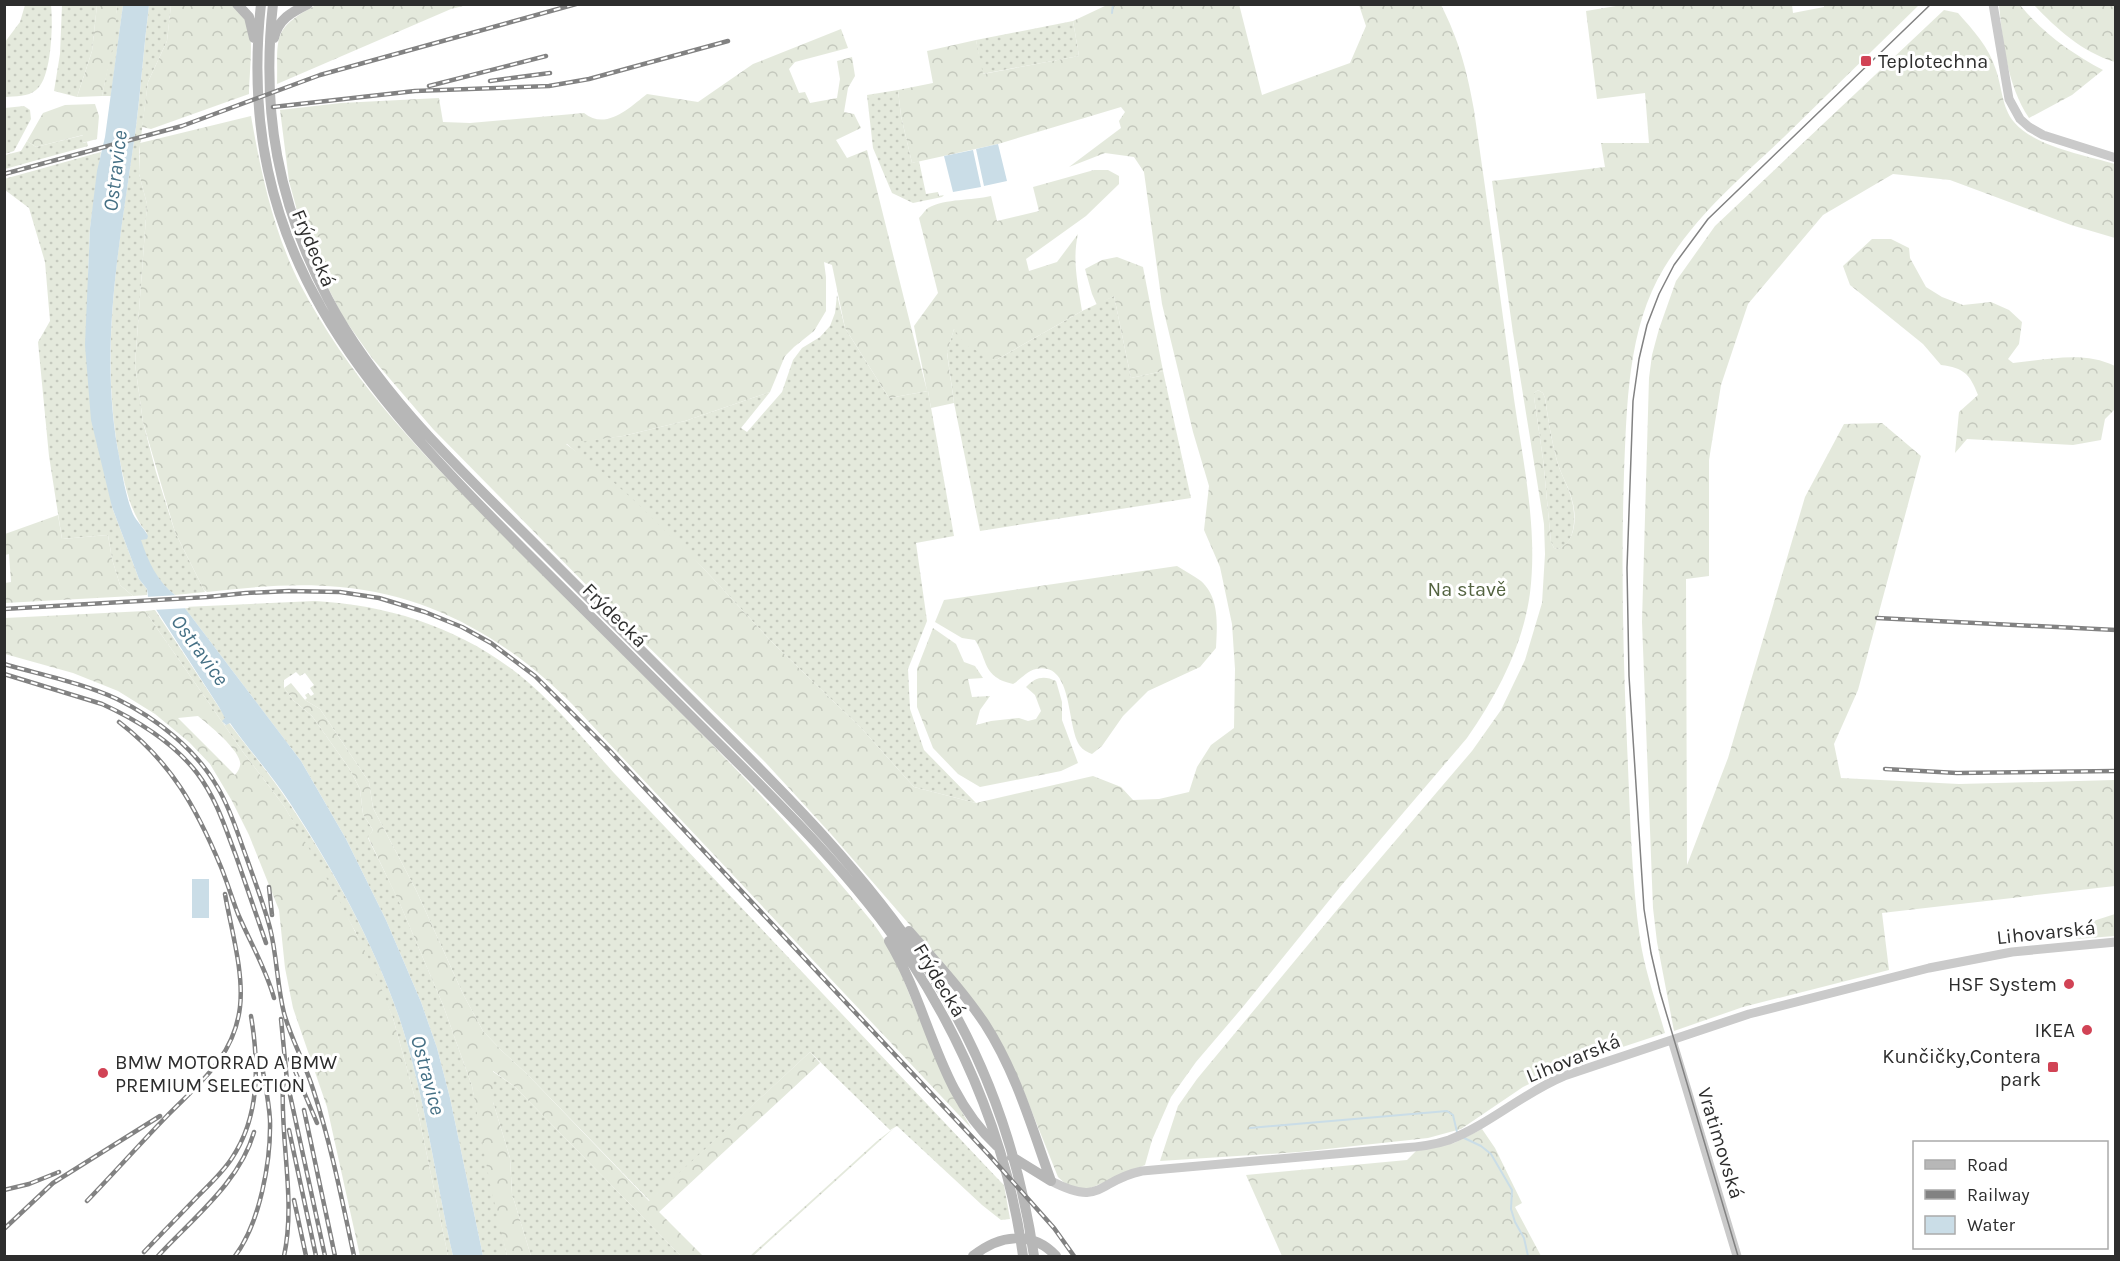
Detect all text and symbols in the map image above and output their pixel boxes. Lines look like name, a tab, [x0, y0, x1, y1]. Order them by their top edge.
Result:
place label: Teplotechna	[1878, 50, 1988, 73]
marker: Teplotechna	[1859, 54, 1873, 68]
water label: Ostravice	[98, 129, 132, 213]
street label: Frýdecká	[287, 206, 340, 290]
street label: Frýdecká	[578, 578, 652, 652]
park label: Na stavě	[1428, 578, 1506, 601]
water label: Ostravice	[166, 610, 234, 690]
street label: Lihovarská	[1995, 916, 2097, 949]
street label: Frýdecká	[909, 939, 970, 1021]
place label: HSF System	[1948, 973, 2057, 996]
marker: HSF System	[2062, 977, 2076, 991]
place label: IKEA	[2035, 1019, 2075, 1042]
marker: IKEA	[2080, 1023, 2094, 1037]
street label: Lihovarská	[1523, 1029, 1624, 1088]
water label: Ostravice	[406, 1032, 450, 1118]
place label: Kunčičky,Contera park	[1882, 1045, 2041, 1091]
place label: BMW MOTORRAD A BMW PREMIUM SELECTION	[115, 1051, 337, 1097]
marker: Kunčičky,Contera park	[2046, 1060, 2060, 1074]
marker: BMW MOTORRAD A BMW PREMIUM SELECTION	[96, 1066, 110, 1080]
street label: Vratimovská	[1693, 1085, 1748, 1202]
legend	[1913, 1141, 2108, 1249]
text: Road	[1967, 1154, 2008, 1176]
text: Railway	[1967, 1184, 2030, 1206]
text: Water	[1967, 1214, 2015, 1236]

